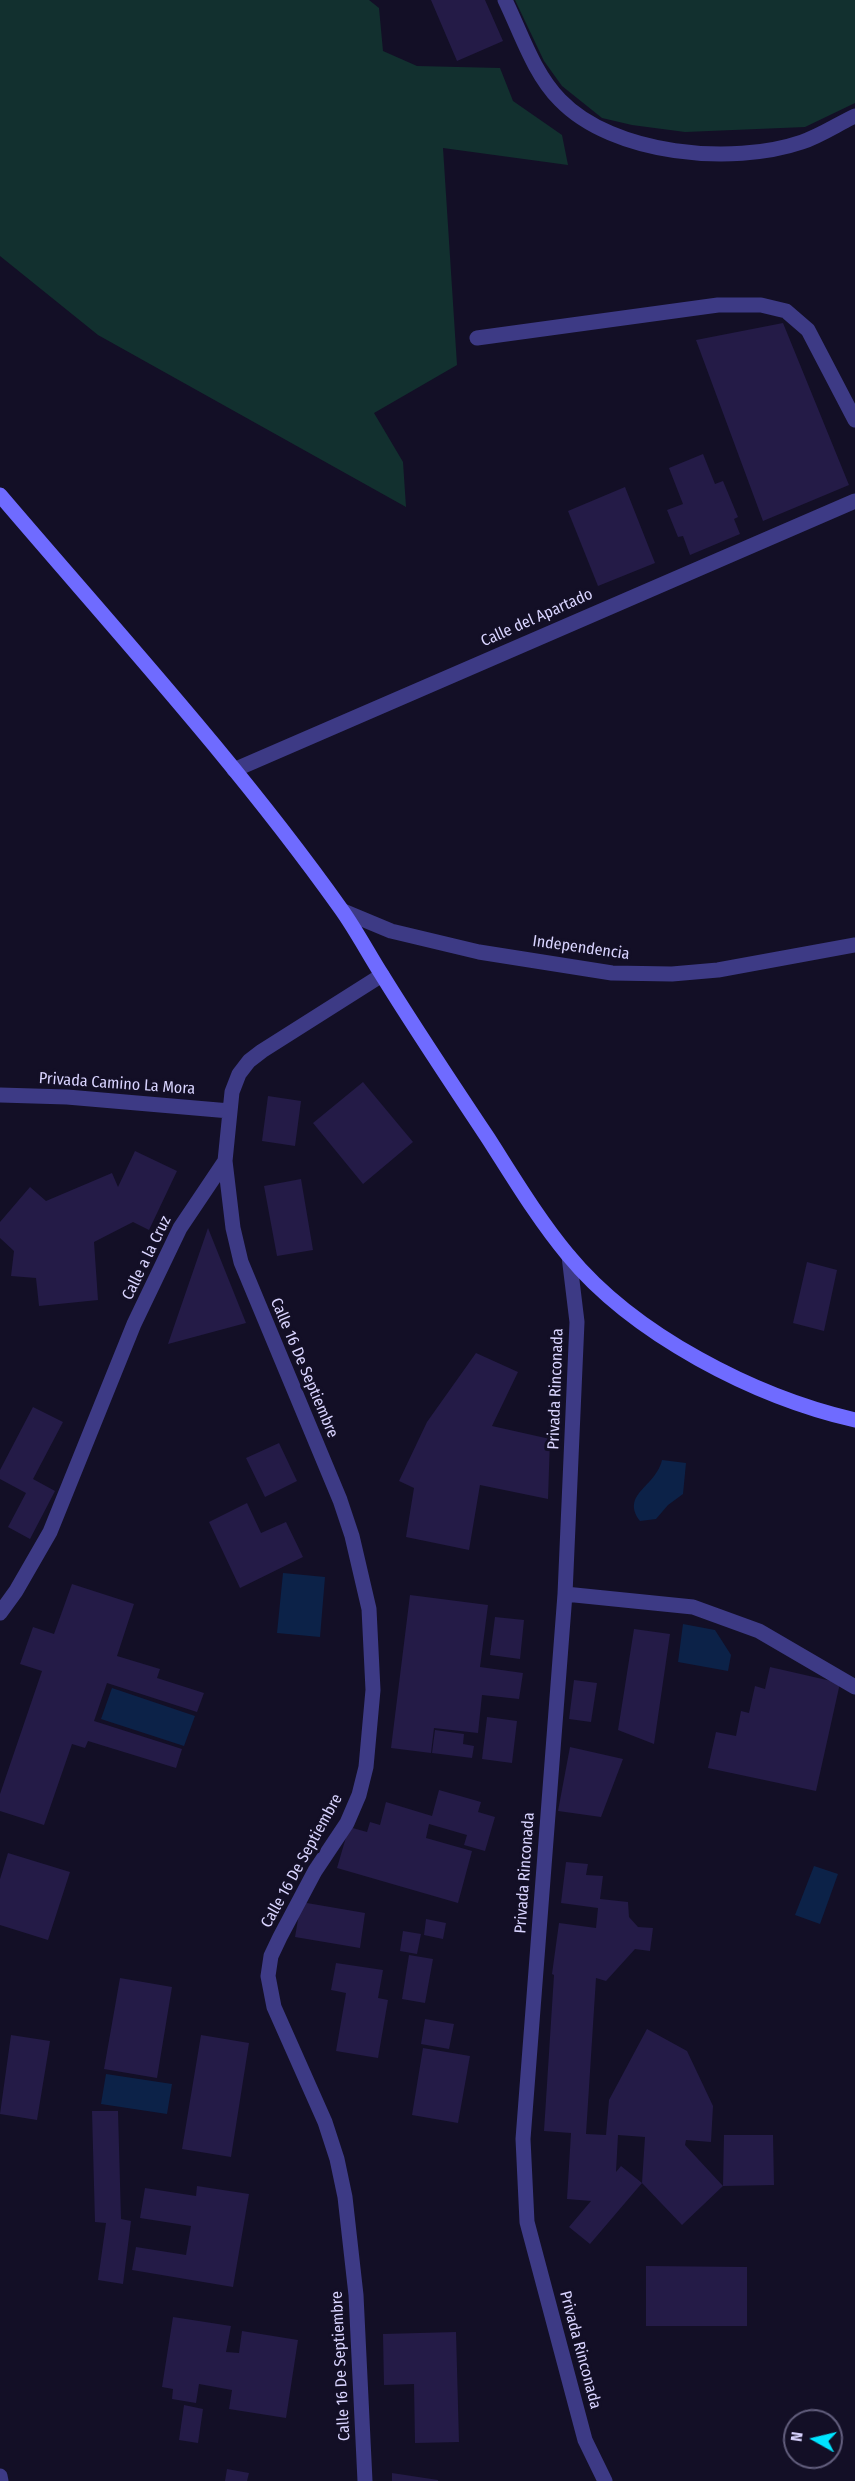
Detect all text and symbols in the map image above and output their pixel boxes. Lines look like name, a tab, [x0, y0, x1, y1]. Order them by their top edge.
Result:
street label: Calle del Apartado	[478, 585, 596, 651]
street label: Independencia	[531, 932, 631, 964]
street label: Privada Camino La Mora	[38, 1069, 196, 1099]
street label: Calle a la Cruz	[118, 1213, 176, 1303]
street label: Calle 16 De Septiembre	[266, 1295, 342, 1441]
street label: Privada Rinconada	[544, 1328, 568, 1450]
street label: Calle 16 De Septiembre	[257, 1791, 347, 1931]
street label: Privada Rinconada	[511, 1812, 539, 1934]
street label: Privada Rinconada	[555, 2289, 605, 2411]
street label: Calle 16 De Septiembre	[327, 2291, 355, 2441]
north arrow	[783, 2409, 843, 2469]
text: N	[787, 2431, 807, 2443]

